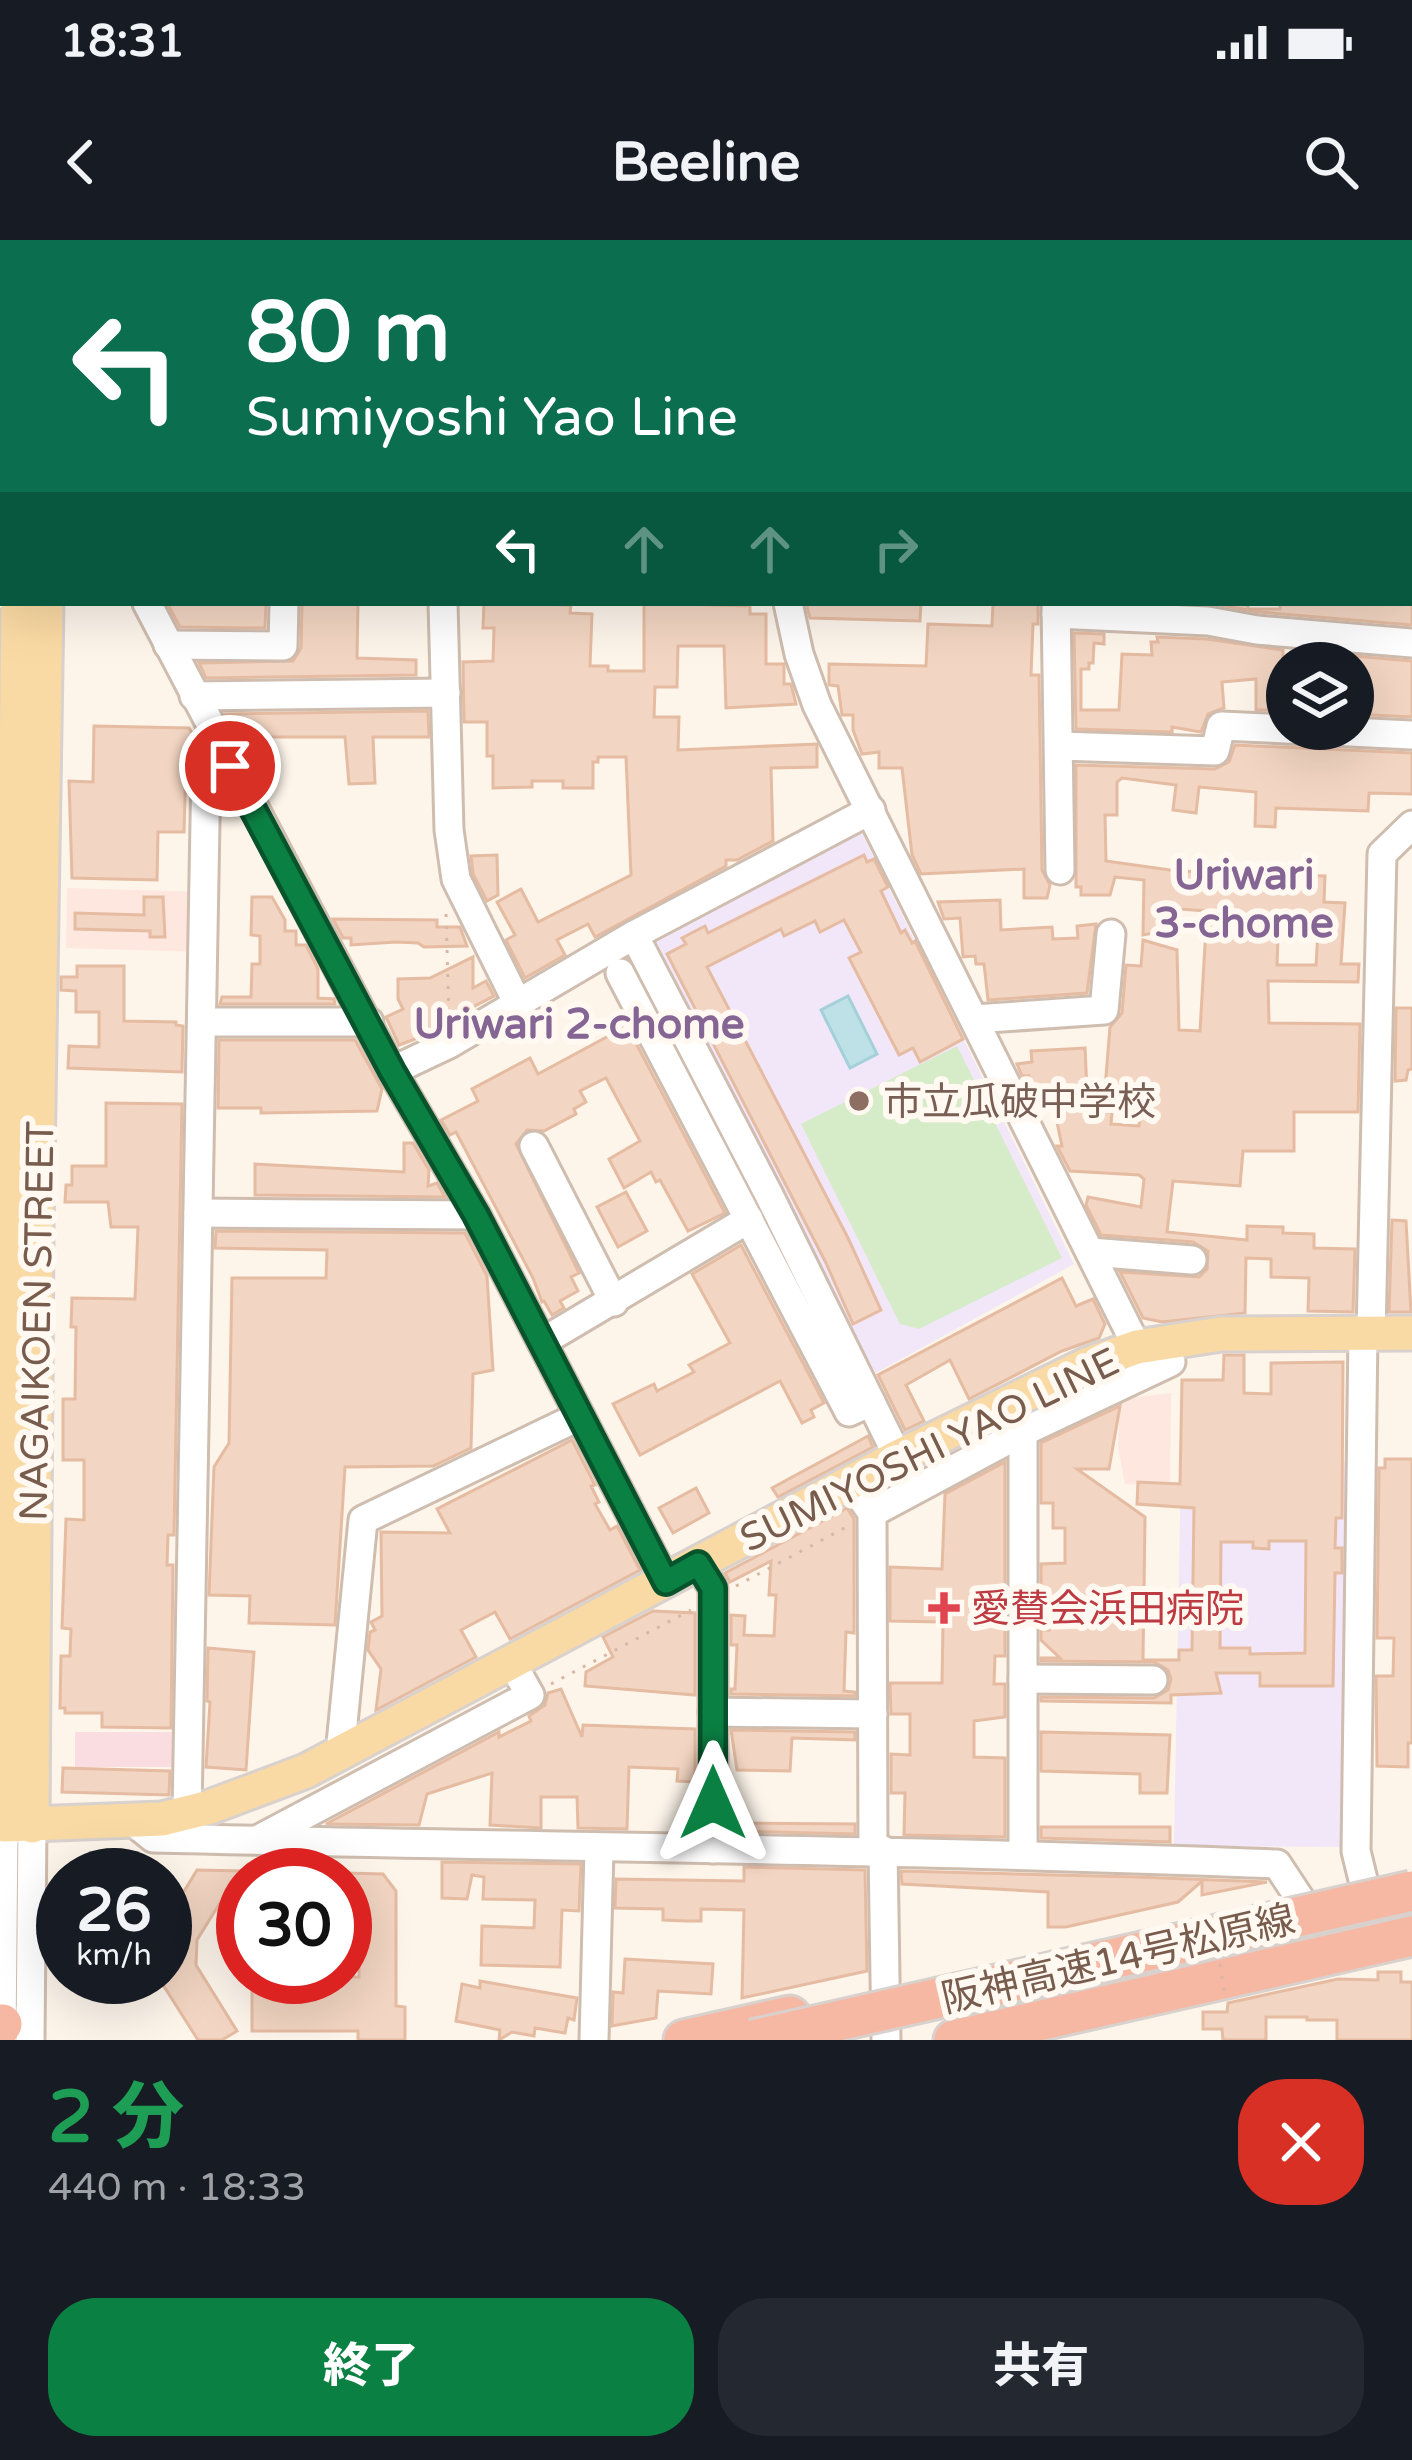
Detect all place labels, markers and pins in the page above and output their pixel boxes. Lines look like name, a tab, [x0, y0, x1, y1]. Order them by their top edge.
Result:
pin	[179, 715, 281, 817]
place label: 市立瓜破中学校	[883, 1079, 1156, 1126]
marker: 市立瓜破中学校	[846, 1088, 872, 1114]
place label: 愛賛会浜田病院	[971, 1586, 1244, 1633]
marker: 愛賛会浜田病院	[928, 1592, 960, 1624]

